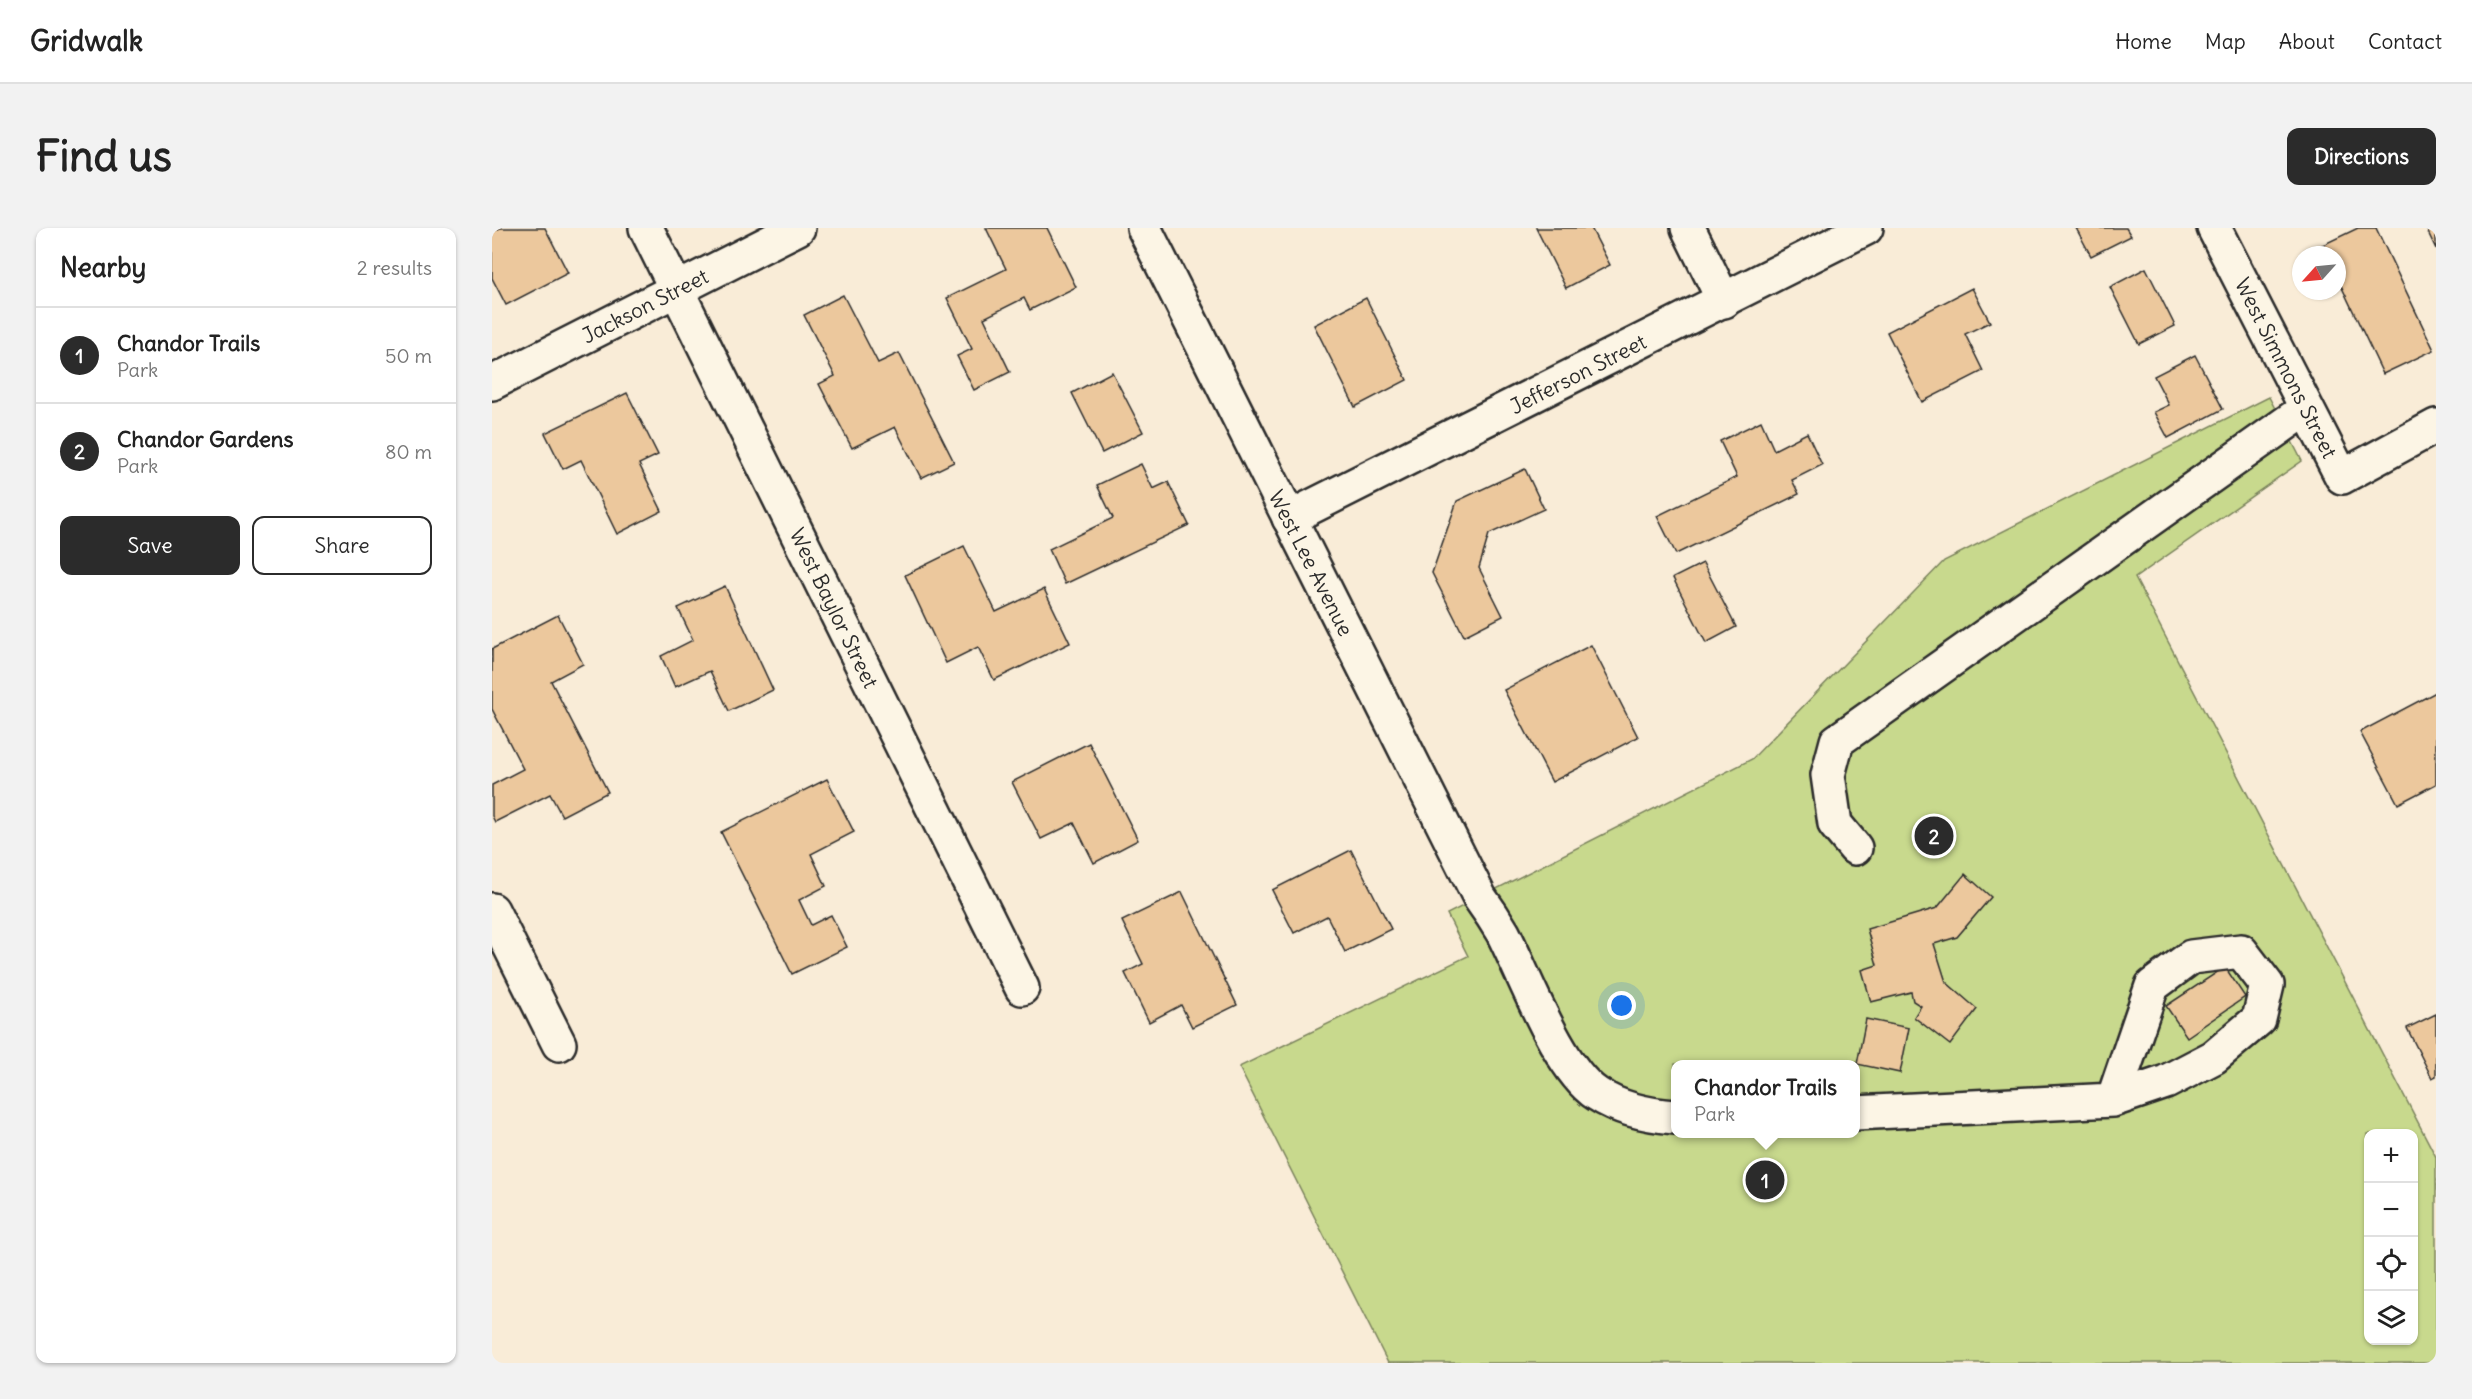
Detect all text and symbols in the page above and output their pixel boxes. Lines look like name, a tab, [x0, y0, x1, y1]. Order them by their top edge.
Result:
text: Gridwalk	[30, 23, 143, 59]
text: Home	[2115, 28, 2172, 55]
text: Map	[2205, 28, 2246, 55]
text: About	[2279, 28, 2335, 55]
text: Contact	[2368, 28, 2442, 55]
button: Directions	[2287, 128, 2436, 185]
text: Find us	[36, 130, 172, 182]
north arrow	[2292, 246, 2346, 300]
text: Nearby	[60, 251, 146, 284]
text: 2 results	[357, 255, 432, 280]
street label: Jackson Street	[577, 263, 713, 349]
street label: West Simmons Street	[2229, 273, 2343, 463]
street label: Jefferson Street	[1505, 328, 1651, 420]
text: Chandor Trails	[117, 329, 260, 357]
text: 1	[76, 343, 83, 368]
text: 50 m	[385, 343, 432, 368]
text: Park	[117, 357, 158, 382]
text: Chandor Gardens	[117, 425, 294, 453]
text: 2	[74, 439, 85, 464]
text: 80 m	[385, 439, 432, 464]
text: Park	[117, 453, 158, 478]
street label: West Lee Avenue	[1263, 486, 1359, 640]
button: Save	[60, 516, 240, 575]
button: Share	[252, 516, 432, 575]
street label: West Baylor Street	[784, 523, 884, 693]
pin: 2	[1914, 814, 1954, 858]
your location	[1607, 991, 1636, 1020]
popup	[1671, 1060, 1860, 1138]
text: Chandor Trails	[1694, 1073, 1837, 1101]
text: Park	[1694, 1101, 1735, 1126]
map controls	[2364, 1129, 2418, 1345]
button: +	[2364, 1129, 2418, 1183]
pin: 1	[1746, 1158, 1784, 1202]
button: −	[2364, 1183, 2418, 1237]
button: locate	[2364, 1237, 2418, 1291]
button: layers	[2364, 1291, 2418, 1345]

